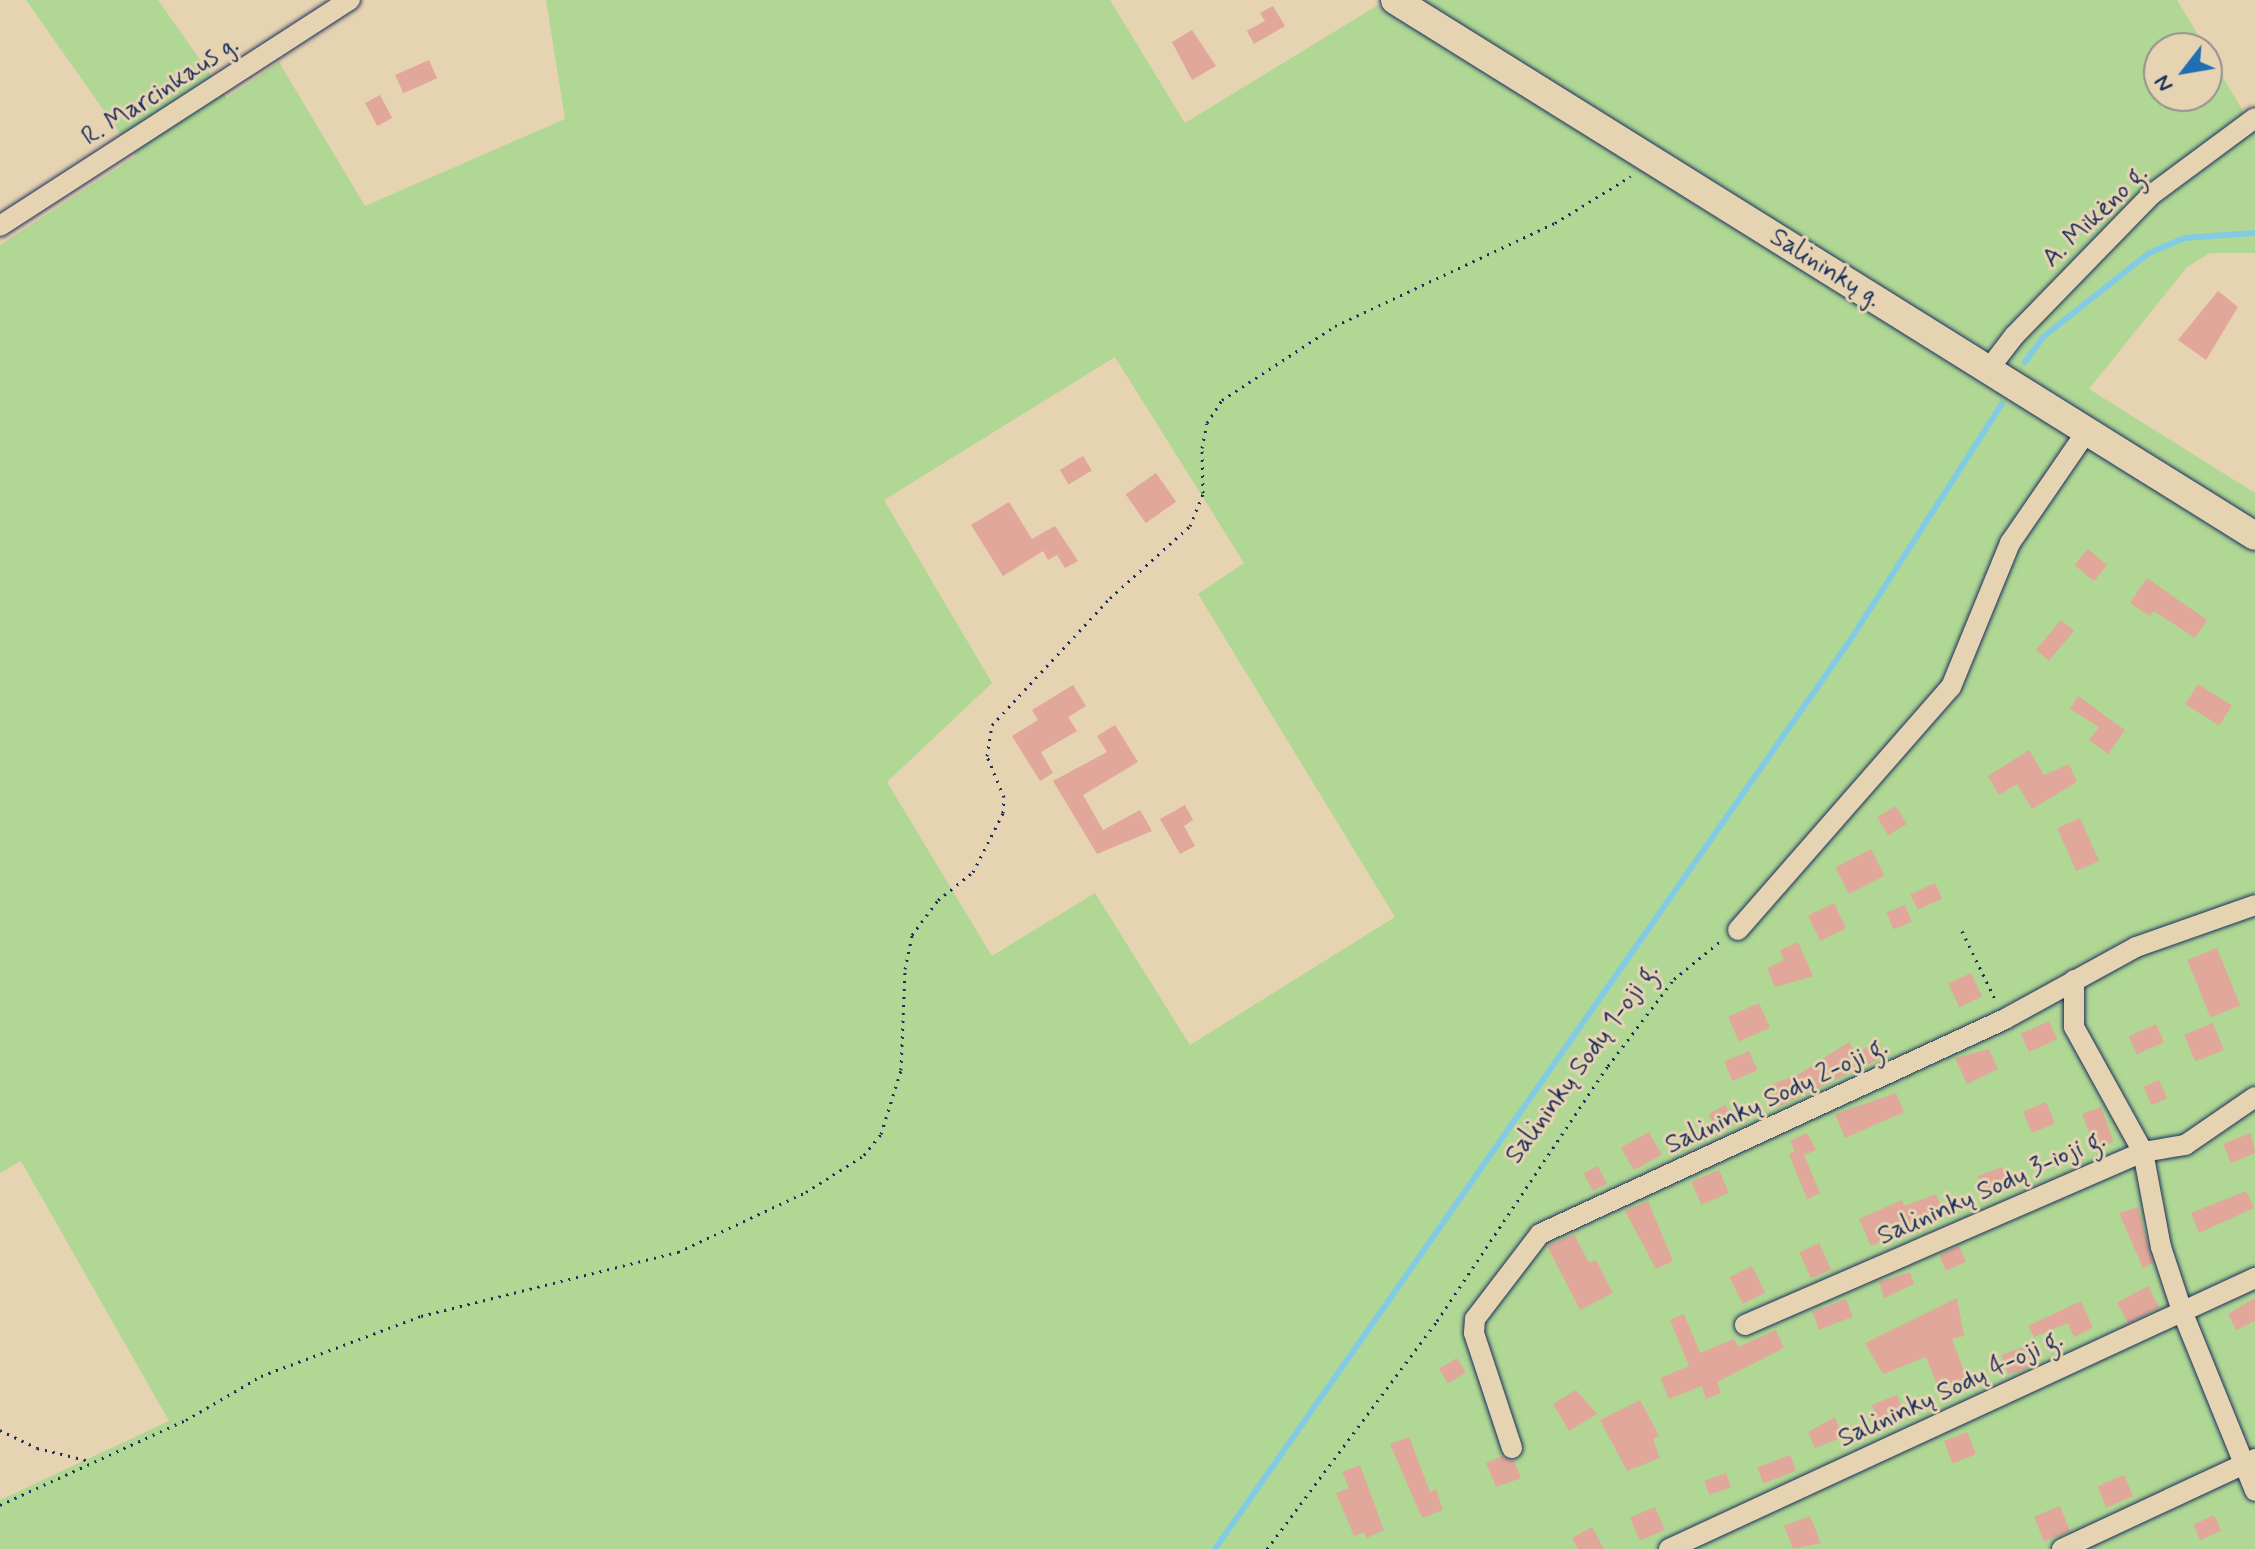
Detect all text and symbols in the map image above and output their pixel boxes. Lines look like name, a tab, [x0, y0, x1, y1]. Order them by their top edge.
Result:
street label: R. Marcinkaus g.	[77, 30, 245, 154]
north arrow	[2143, 32, 2223, 112]
text: N	[2148, 70, 2180, 97]
street label: A. Mikėno g.	[2037, 159, 2155, 275]
street label: Salininkų g.	[1764, 223, 1886, 315]
street label: Salininkų Sodų 1-oji g.	[1500, 958, 1666, 1170]
street label: Salininkų Sodų 2-oji g.	[1661, 1032, 1893, 1162]
street label: Salininkų Sodų 3-ioji g.	[1874, 1125, 2110, 1253]
street label: Salininkų Sodų 4-oji g.	[1834, 1324, 2068, 1456]

